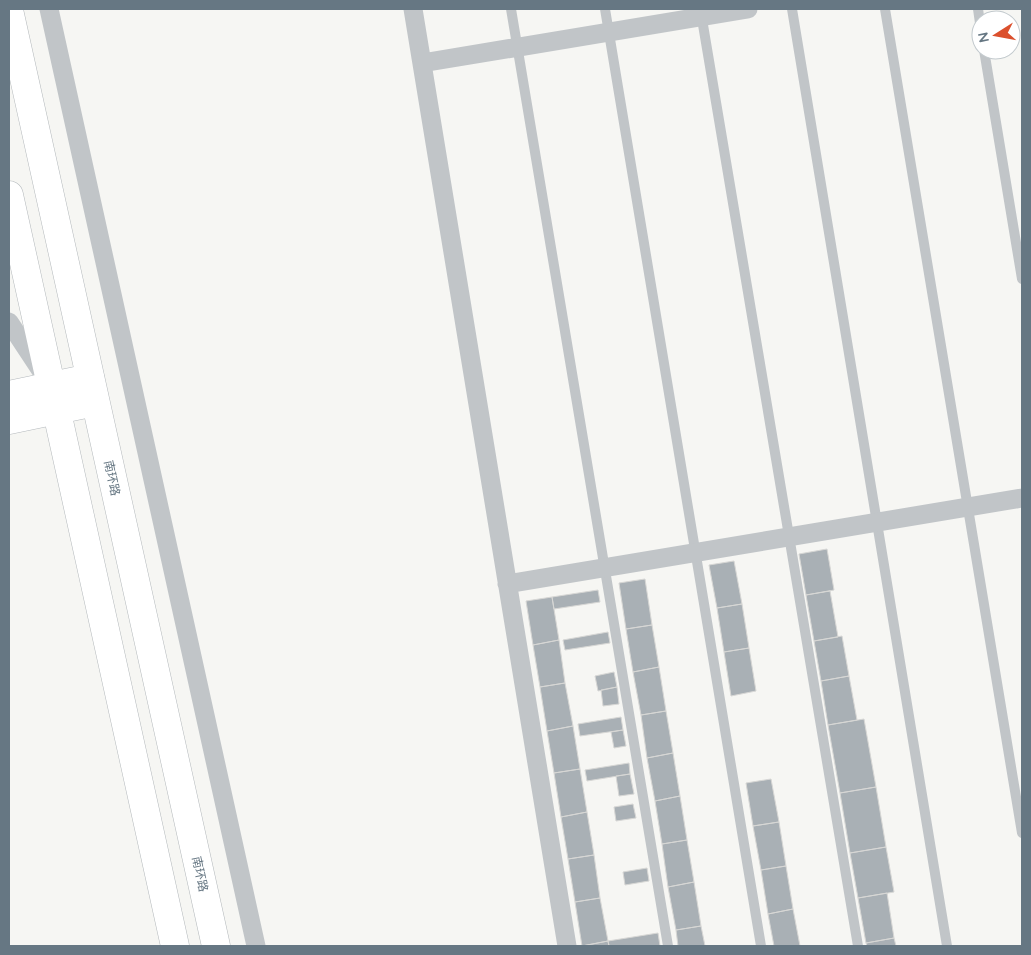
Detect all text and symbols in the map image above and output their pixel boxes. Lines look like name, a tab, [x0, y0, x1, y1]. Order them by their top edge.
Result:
north arrow	[971, 10, 1021, 60]
text: N	[973, 31, 993, 44]
street label: 南环路	[101, 459, 124, 497]
street label: 南环路	[189, 855, 212, 893]

